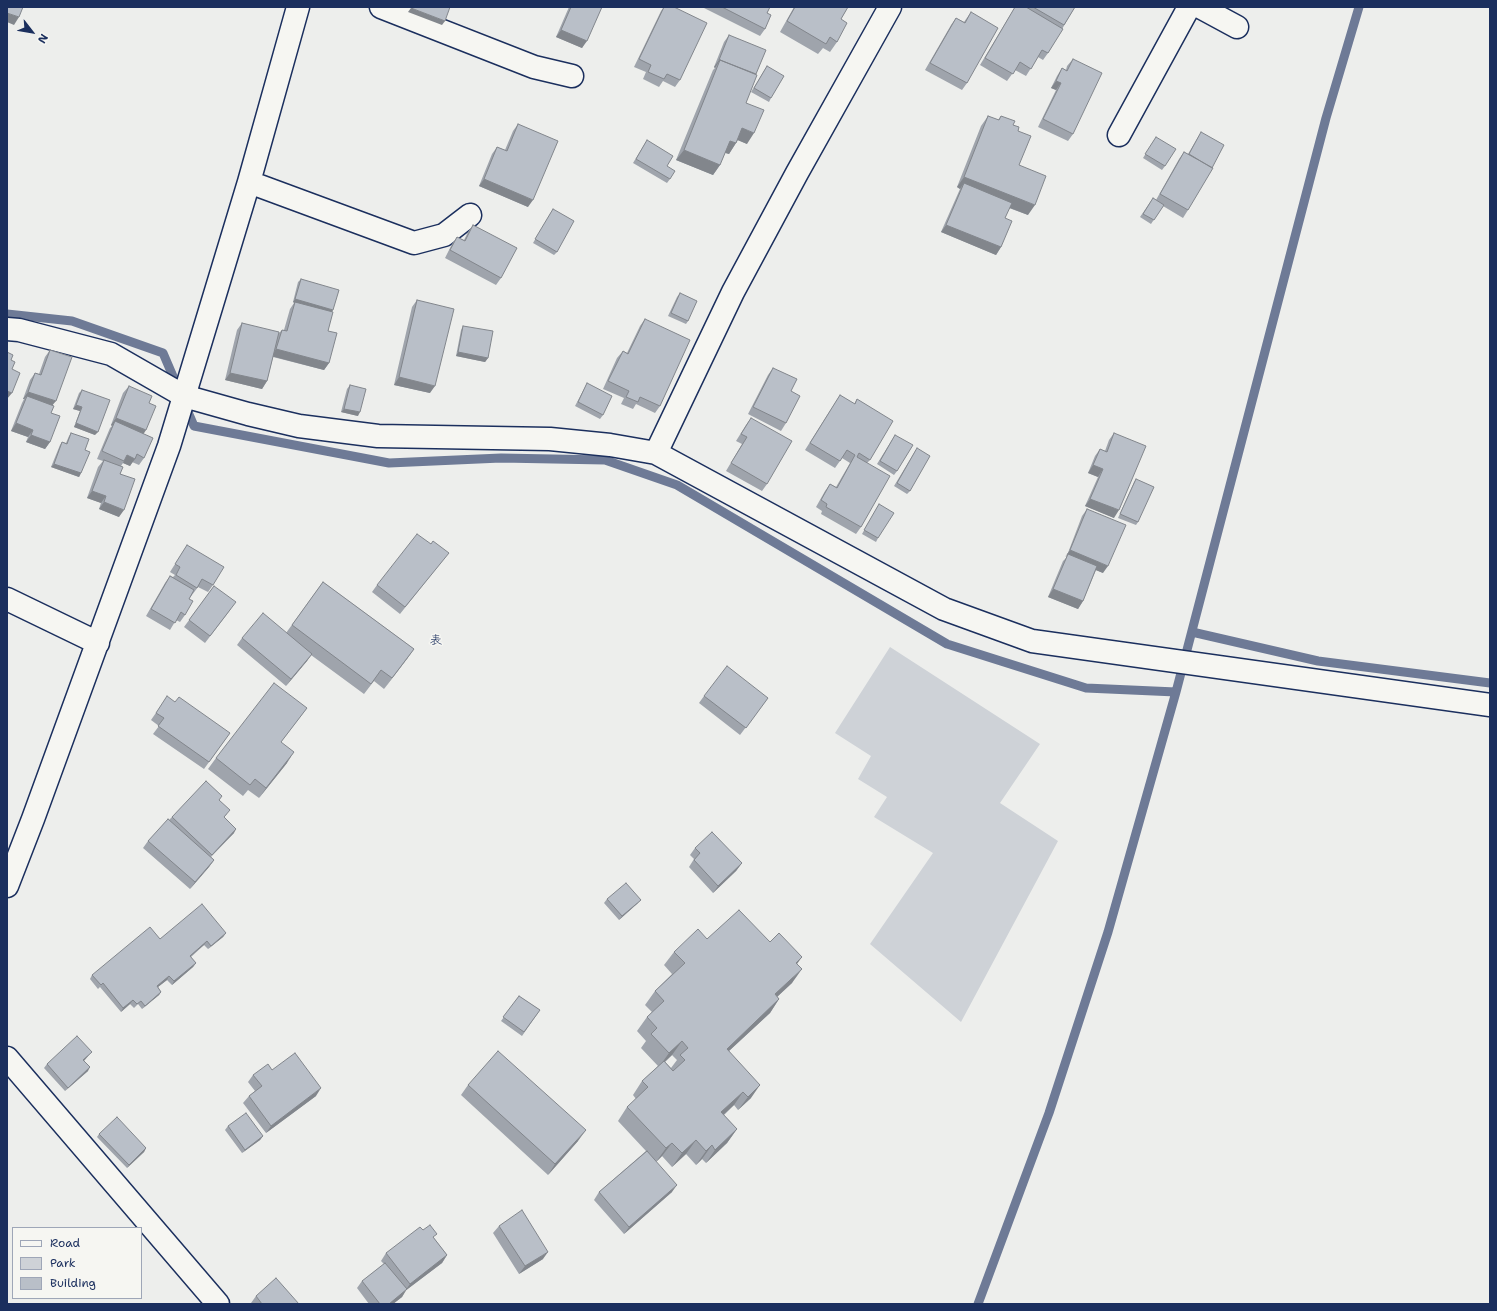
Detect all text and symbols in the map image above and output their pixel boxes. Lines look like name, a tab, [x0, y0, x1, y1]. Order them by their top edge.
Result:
north arrow	[12, 12, 52, 52]
text: N	[34, 31, 51, 46]
district label: 表	[430, 633, 442, 649]
legend	[12, 1227, 142, 1299]
text: Road	[50, 1235, 80, 1251]
text: Park	[50, 1255, 76, 1271]
text: Building	[50, 1275, 96, 1291]

